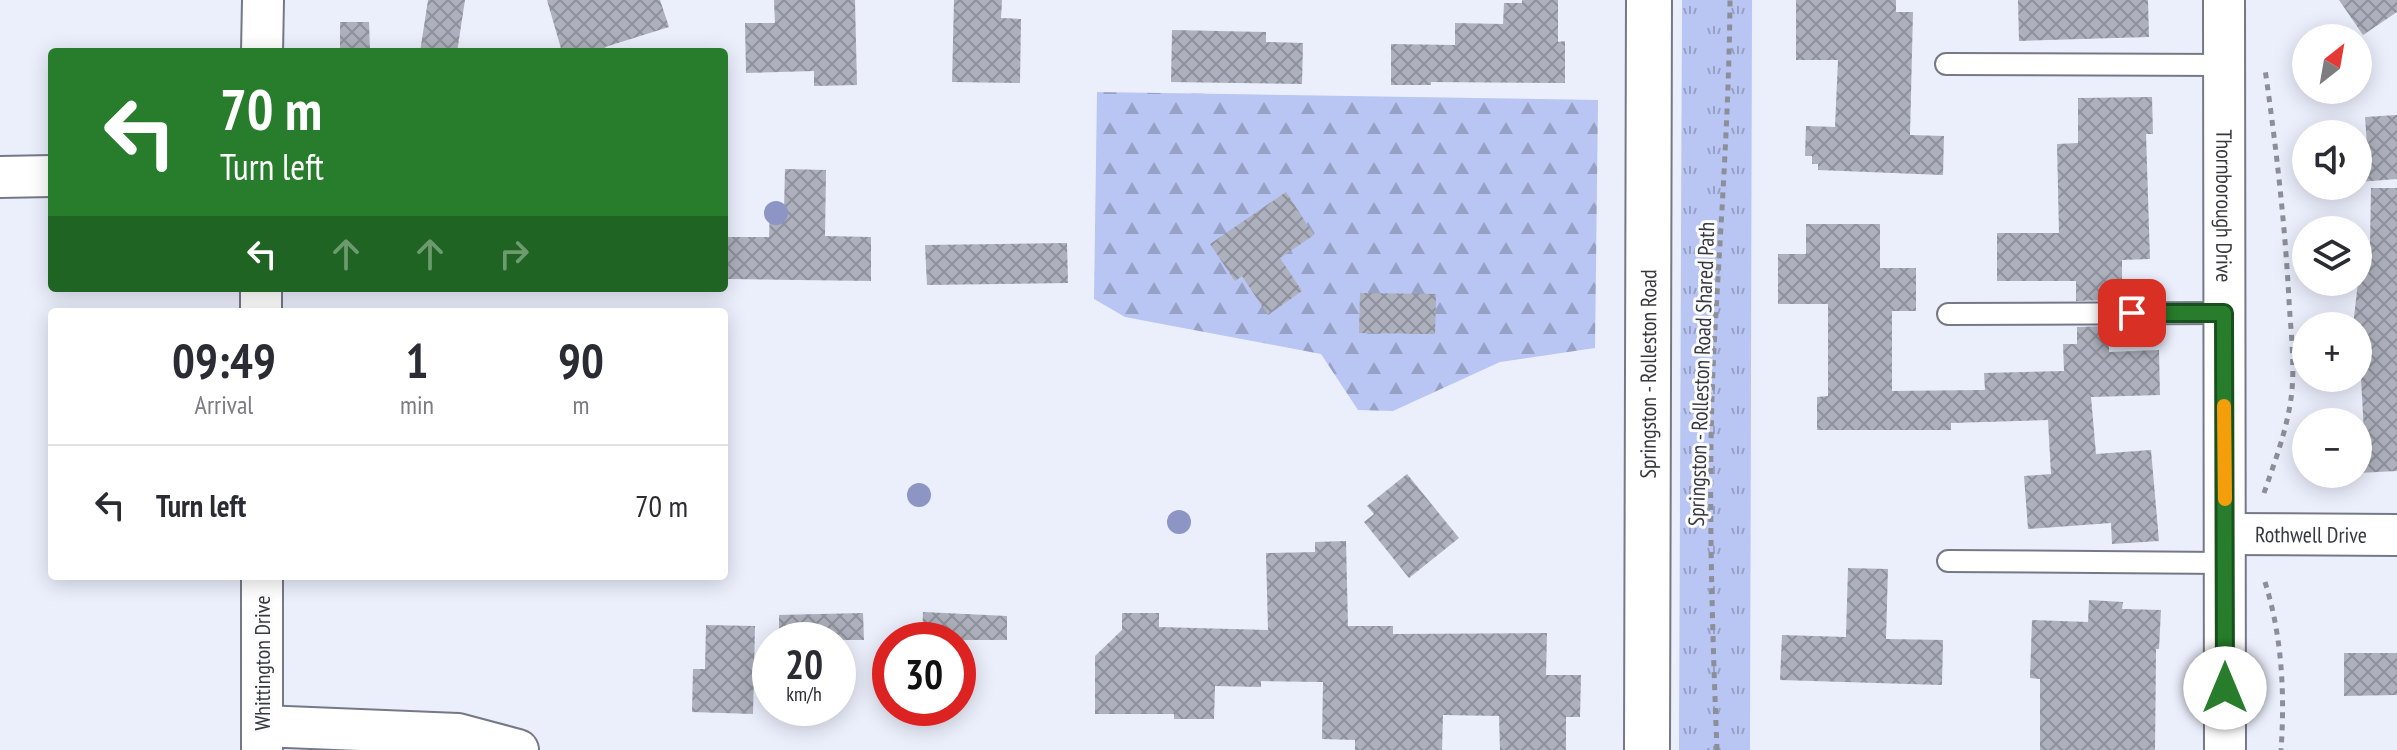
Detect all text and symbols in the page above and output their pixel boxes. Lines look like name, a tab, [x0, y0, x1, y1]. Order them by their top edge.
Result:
north arrow	[2292, 24, 2372, 104]
map controls	[2292, 24, 2372, 488]
text: 70 m	[220, 73, 322, 145]
icon: left	[88, 80, 192, 184]
button: sound	[2292, 120, 2372, 200]
street label: Thornborough Drive	[2210, 130, 2238, 282]
text: Turn left	[220, 143, 324, 190]
button: layers	[2292, 216, 2372, 296]
street label: Springston - Rolleston Road Shared Path	[1682, 221, 1720, 527]
icon: left	[240, 232, 284, 276]
icon: ahead	[324, 232, 368, 276]
icon: ahead	[408, 232, 452, 276]
icon: right	[492, 232, 536, 276]
street label: Springston - Rolleston Road	[1634, 270, 1662, 478]
pin	[2098, 279, 2166, 347]
icon: arrive	[2110, 291, 2154, 335]
button: +	[2292, 312, 2372, 392]
text: 09:49	[172, 329, 276, 391]
text: 1	[405, 329, 428, 391]
text: 90	[558, 329, 604, 391]
text: Arrival	[195, 388, 253, 421]
text: min	[400, 388, 434, 421]
text: m	[572, 388, 589, 421]
button: −	[2292, 408, 2372, 488]
icon: left	[88, 483, 132, 527]
text: Turn left	[156, 486, 246, 525]
text: 70 m	[635, 486, 688, 525]
street label: Rothwell Drive	[2255, 520, 2367, 549]
street label: Whittington Drive	[248, 596, 276, 730]
speed limit sign: 30	[872, 622, 976, 726]
text: 20	[785, 638, 823, 690]
position arrow	[2183, 646, 2267, 730]
text: km/h	[786, 681, 822, 707]

